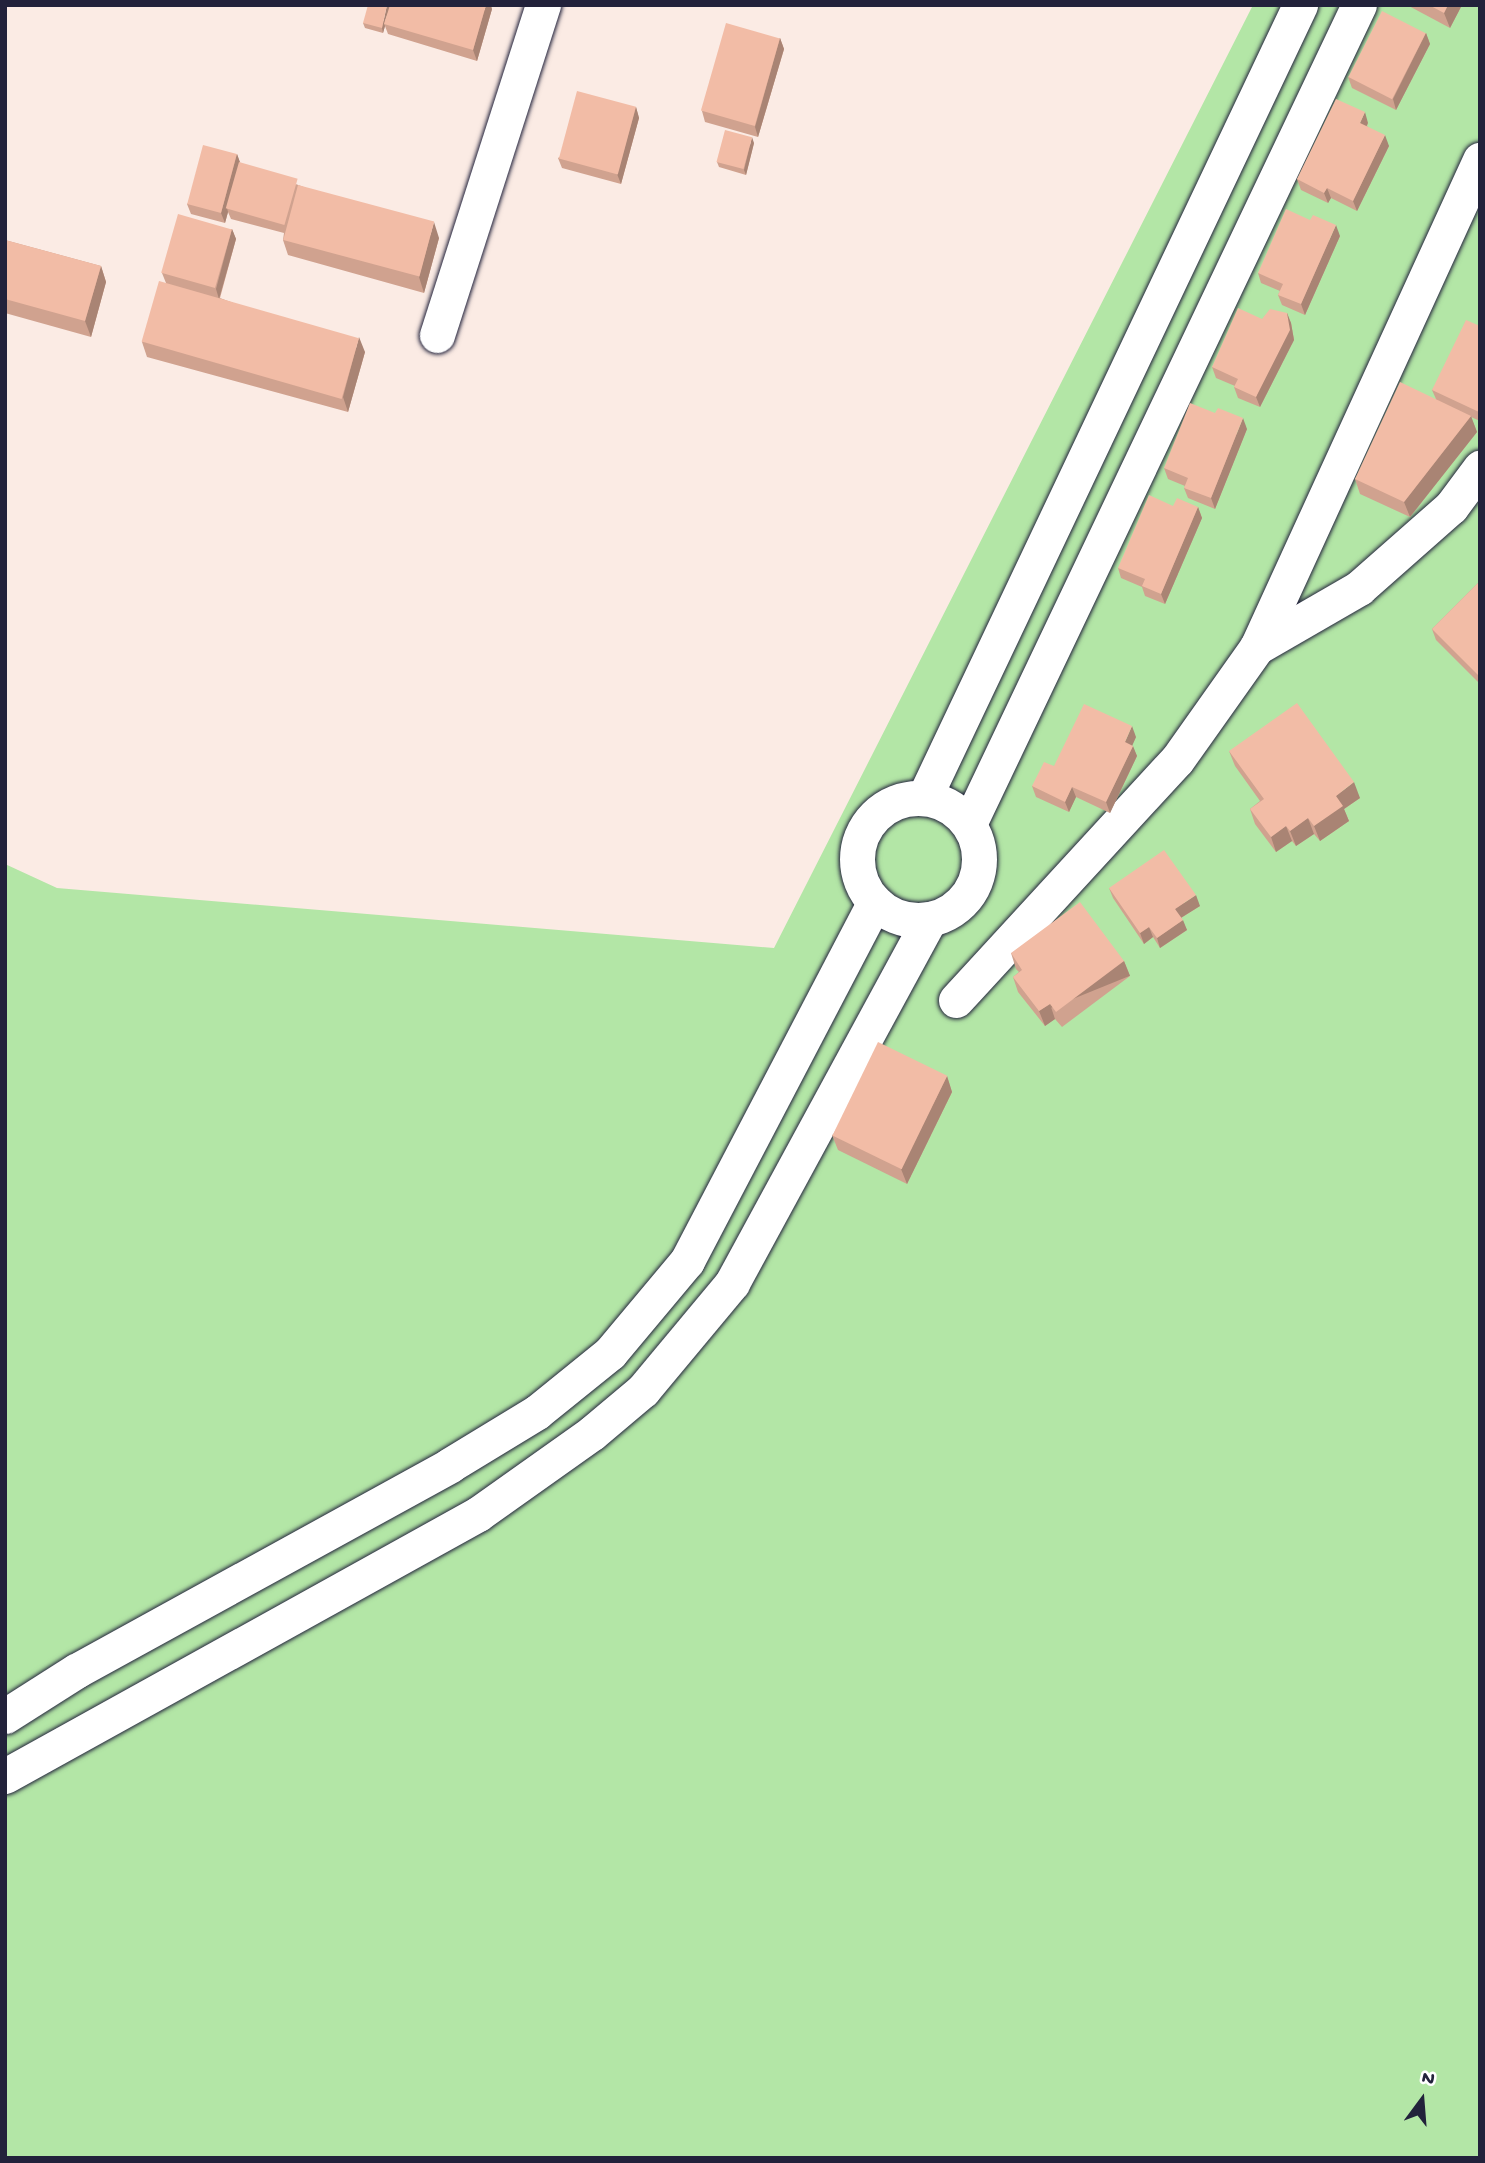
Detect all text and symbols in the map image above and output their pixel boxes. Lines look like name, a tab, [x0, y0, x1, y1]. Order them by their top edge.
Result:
north arrow	[1387, 2065, 1457, 2135]
text: N	[1419, 2067, 1437, 2092]

